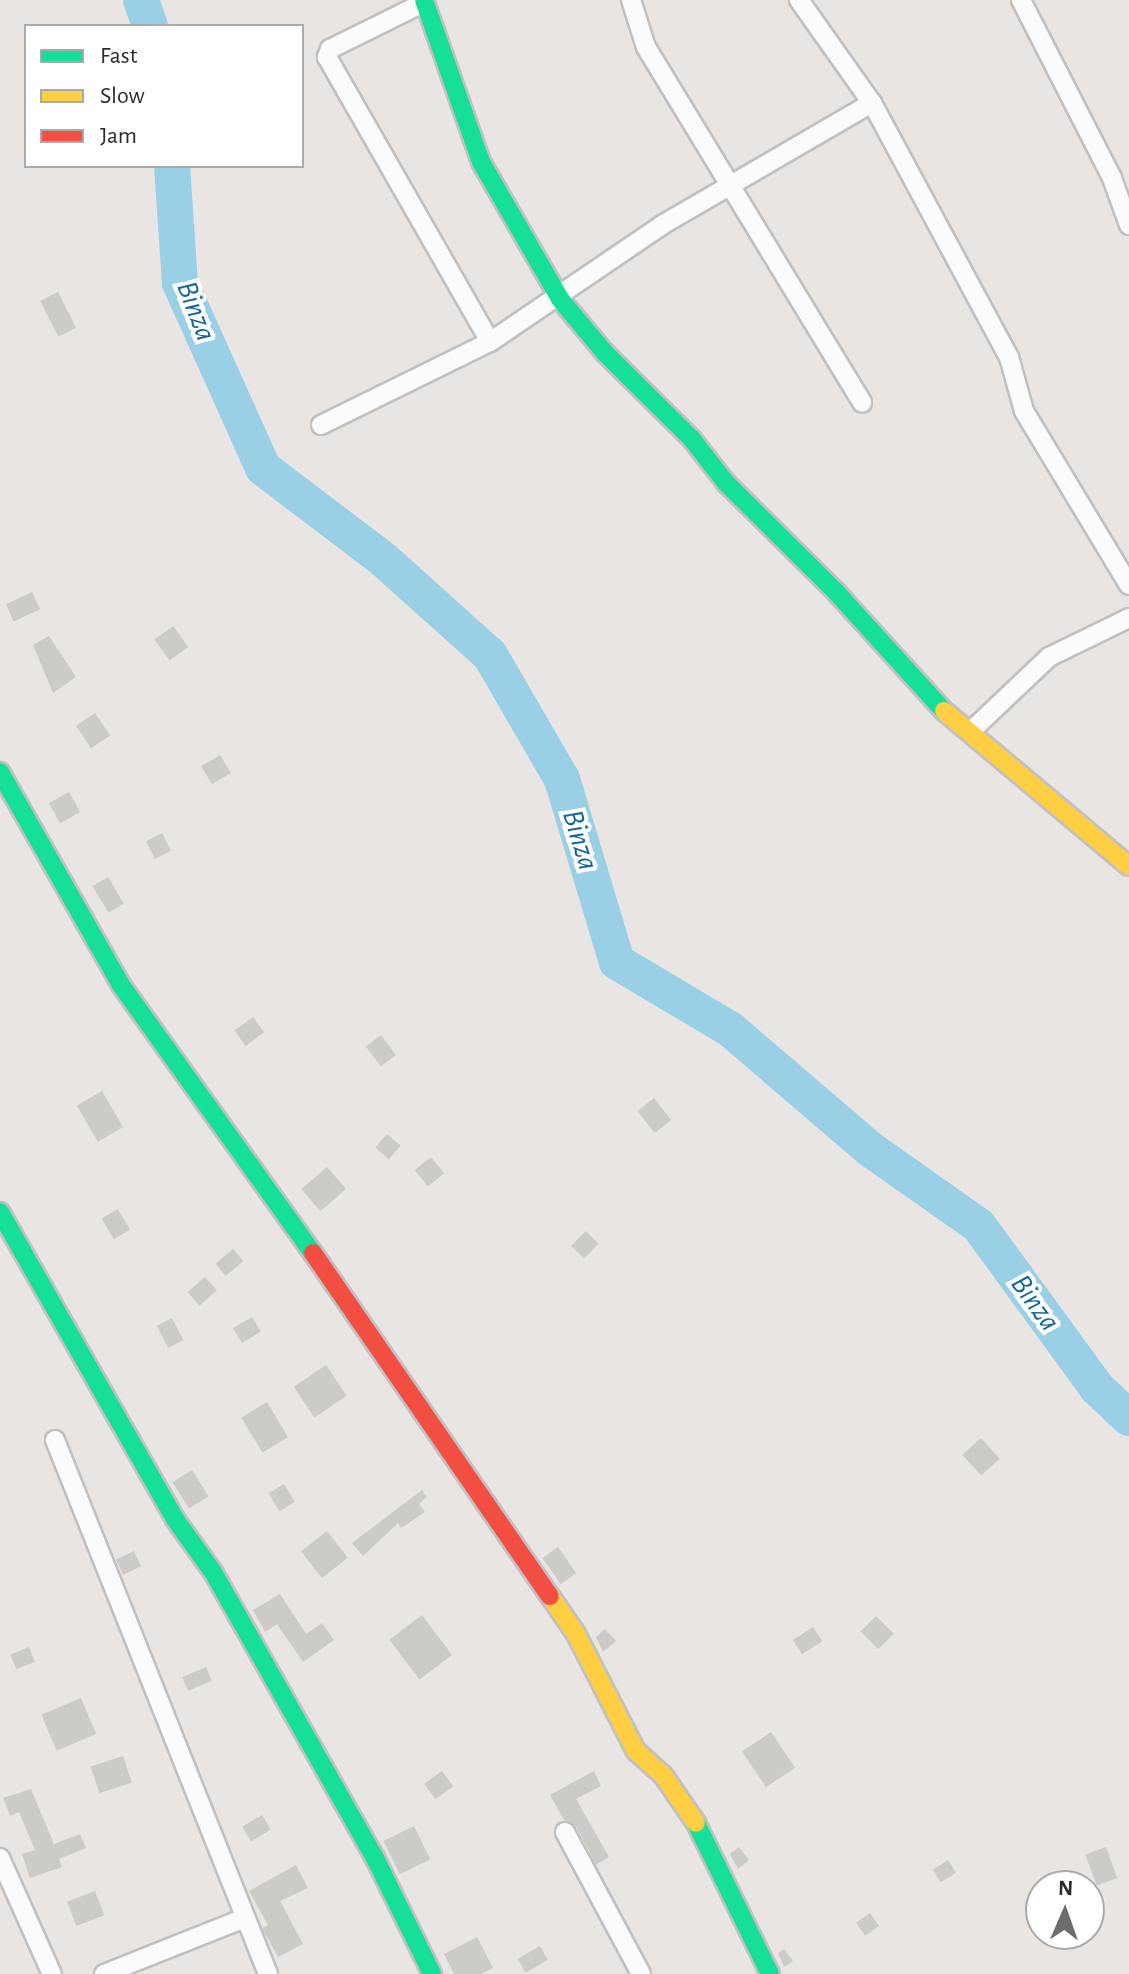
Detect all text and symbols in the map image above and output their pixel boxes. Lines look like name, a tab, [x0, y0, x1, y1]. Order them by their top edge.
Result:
legend	[24, 24, 304, 168]
text: Fast	[100, 44, 137, 68]
text: Slow	[100, 84, 145, 108]
text: Jam	[100, 124, 137, 148]
water label: Binza	[168, 276, 224, 346]
water label: Binza	[554, 805, 606, 875]
water label: Binza	[1002, 1268, 1068, 1338]
north arrow	[1025, 1870, 1105, 1950]
text: N	[1058, 1877, 1074, 1899]

